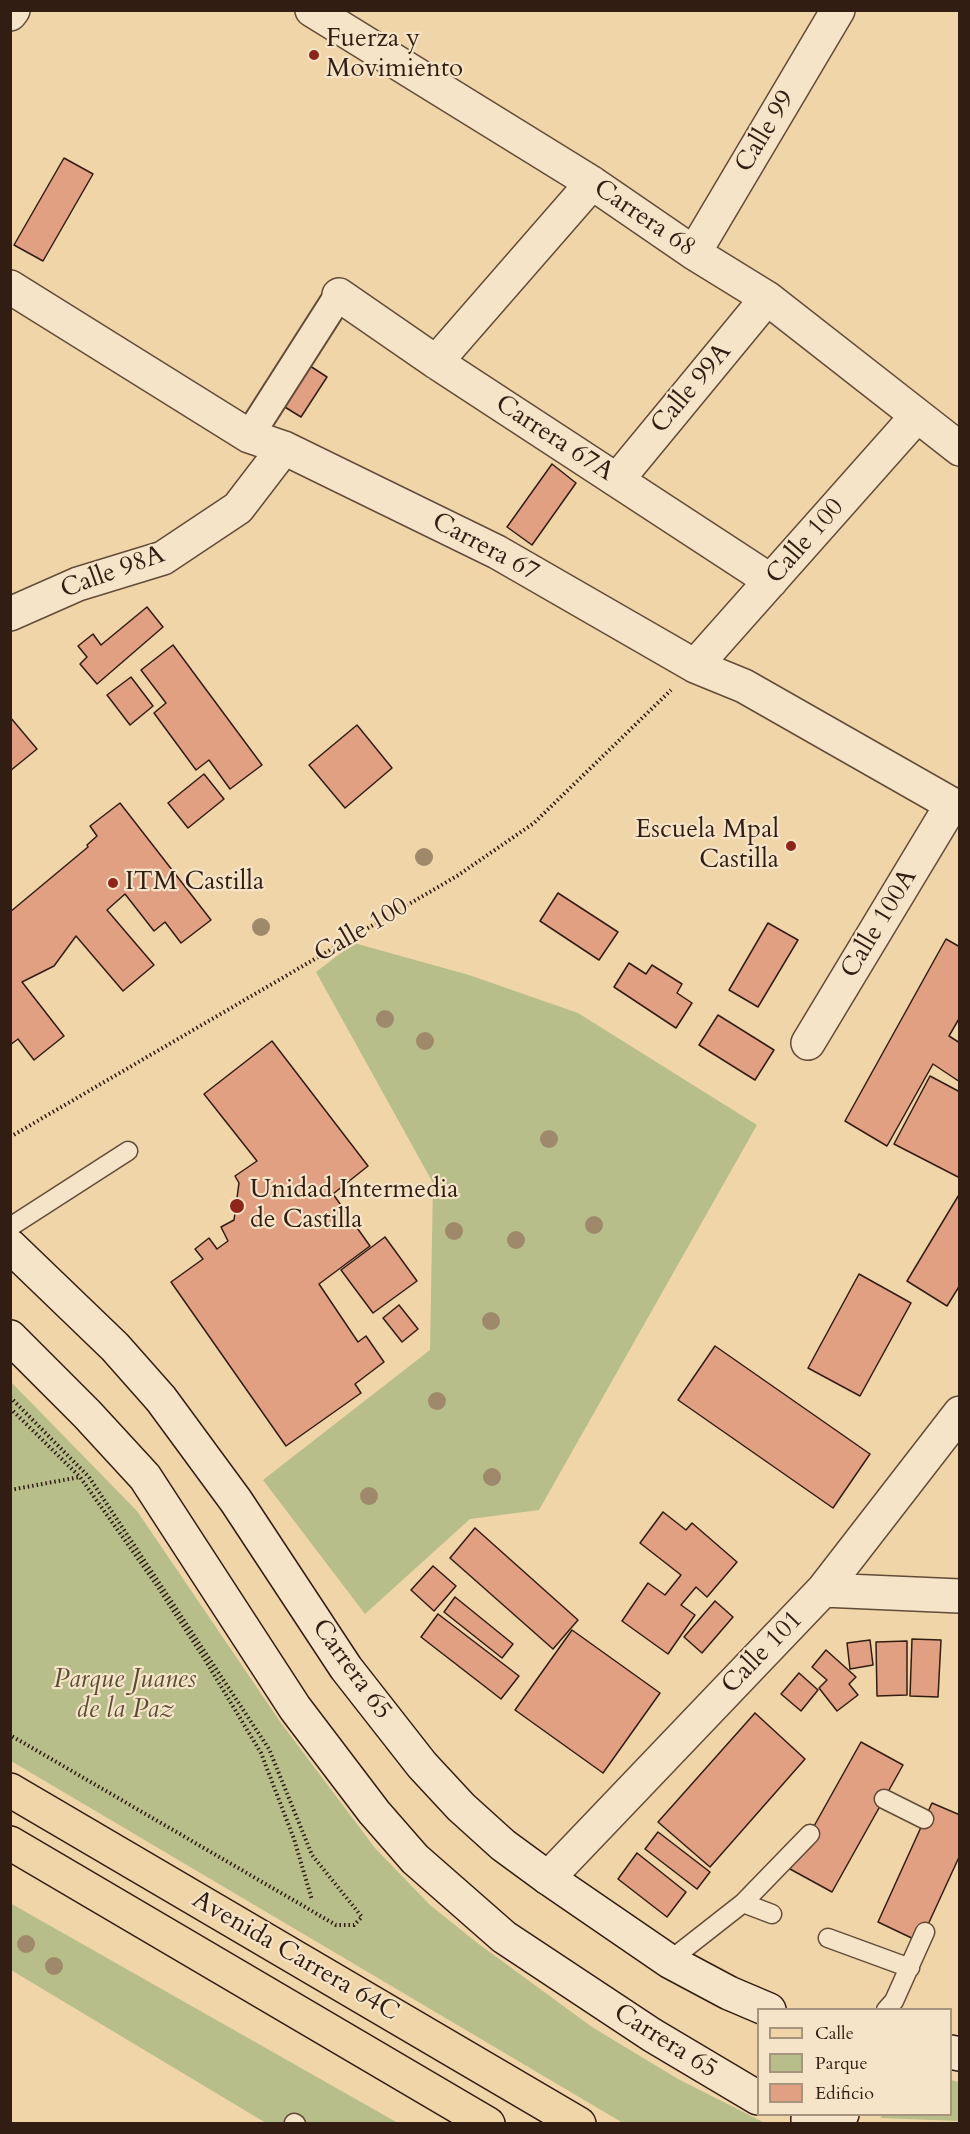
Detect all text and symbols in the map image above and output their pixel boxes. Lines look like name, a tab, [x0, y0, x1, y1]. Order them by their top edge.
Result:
place label: Fuerza y Movimiento	[326, 24, 463, 86]
marker: Fuerza y Movimiento	[307, 48, 321, 62]
street label: Calle 99	[730, 85, 802, 179]
street label: Carrera 68	[587, 174, 701, 264]
street label: Calle 99A	[645, 338, 739, 440]
street label: Carrera 67A	[489, 389, 619, 489]
street label: Calle 100	[760, 493, 852, 591]
street label: Carrera 67	[426, 507, 544, 589]
street label: Calle 98A	[57, 540, 169, 606]
place label: Escuela Mpal Castilla	[635, 815, 779, 876]
marker: Escuela Mpal Castilla	[784, 839, 798, 853]
street label: Calle 100A	[835, 864, 925, 984]
place label: ITM Castilla	[125, 867, 264, 899]
marker: ITM Castilla	[106, 876, 120, 890]
street label: Calle 100	[310, 892, 414, 970]
place label: Unidad Intermedia de Castilla	[250, 1175, 459, 1236]
marker: Unidad Intermedia de Castilla	[228, 1197, 246, 1215]
street label: Calle 101	[716, 1605, 810, 1701]
street label: Carrera 65	[304, 1614, 398, 1726]
park label: Parque Juanes de la Paz	[54, 1665, 196, 1726]
street label: Avenida Carrera 64C	[186, 1885, 404, 2029]
street label: Carrera 65	[607, 1998, 723, 2086]
legend	[757, 2008, 952, 2116]
text: Calle	[815, 2021, 854, 2046]
text: Parque	[815, 2051, 868, 2076]
text: Edificio	[815, 2081, 874, 2106]

